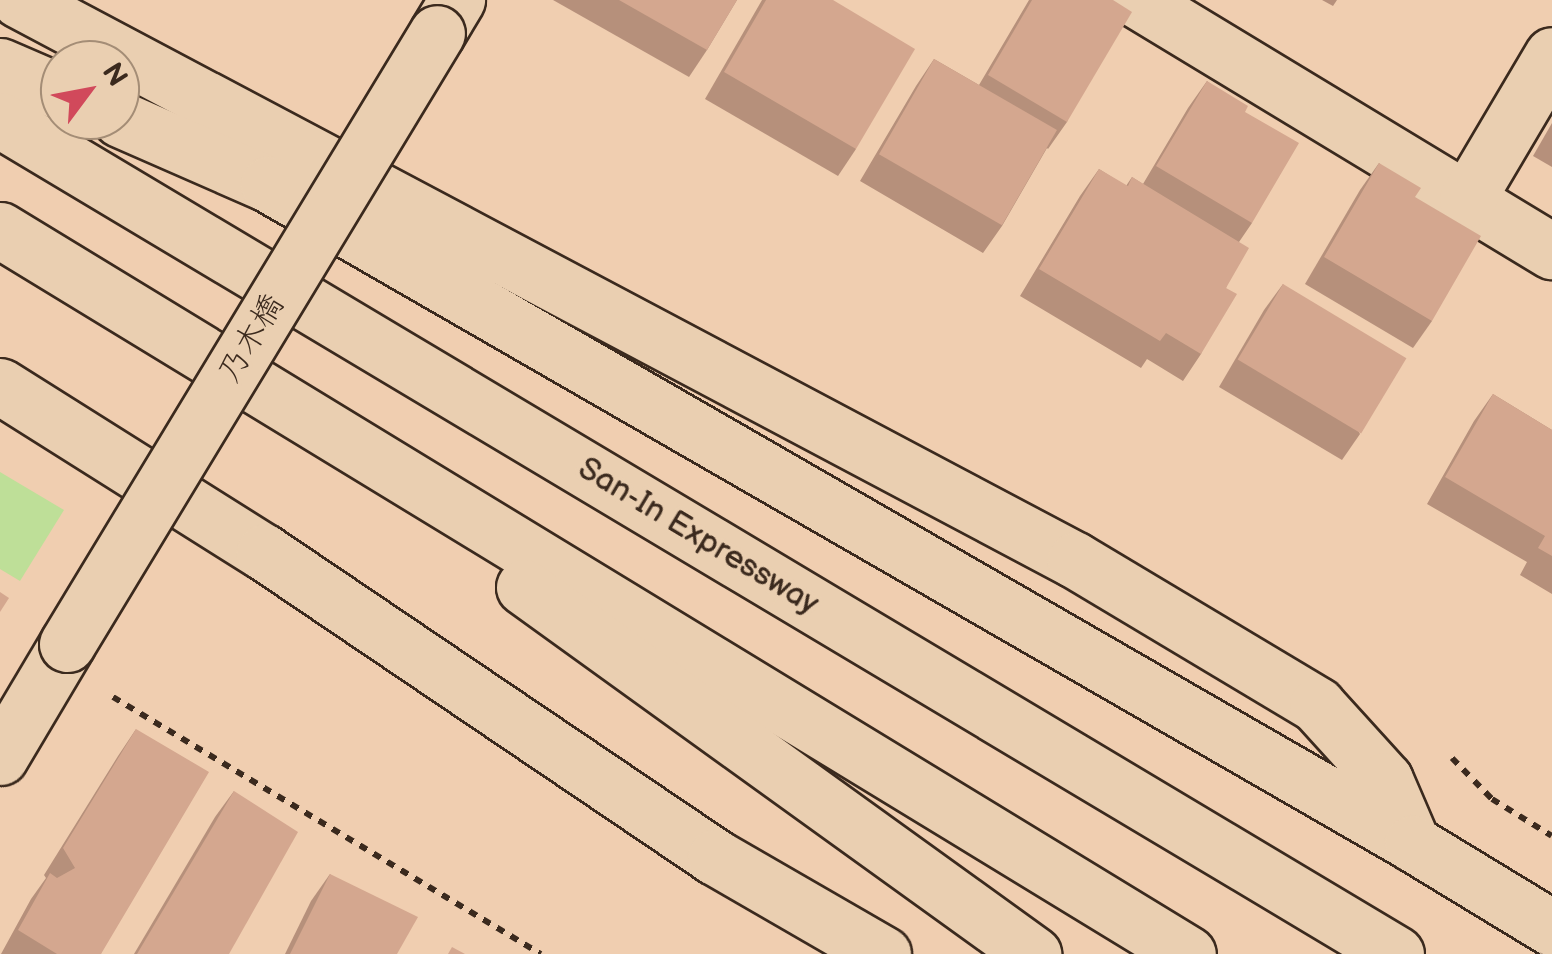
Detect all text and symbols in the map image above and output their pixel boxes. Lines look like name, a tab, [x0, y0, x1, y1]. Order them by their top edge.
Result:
north arrow	[40, 40, 140, 140]
text: N	[95, 57, 134, 93]
street label: 乃木橋	[211, 288, 293, 390]
street label: San-In Expressway	[571, 450, 825, 624]

